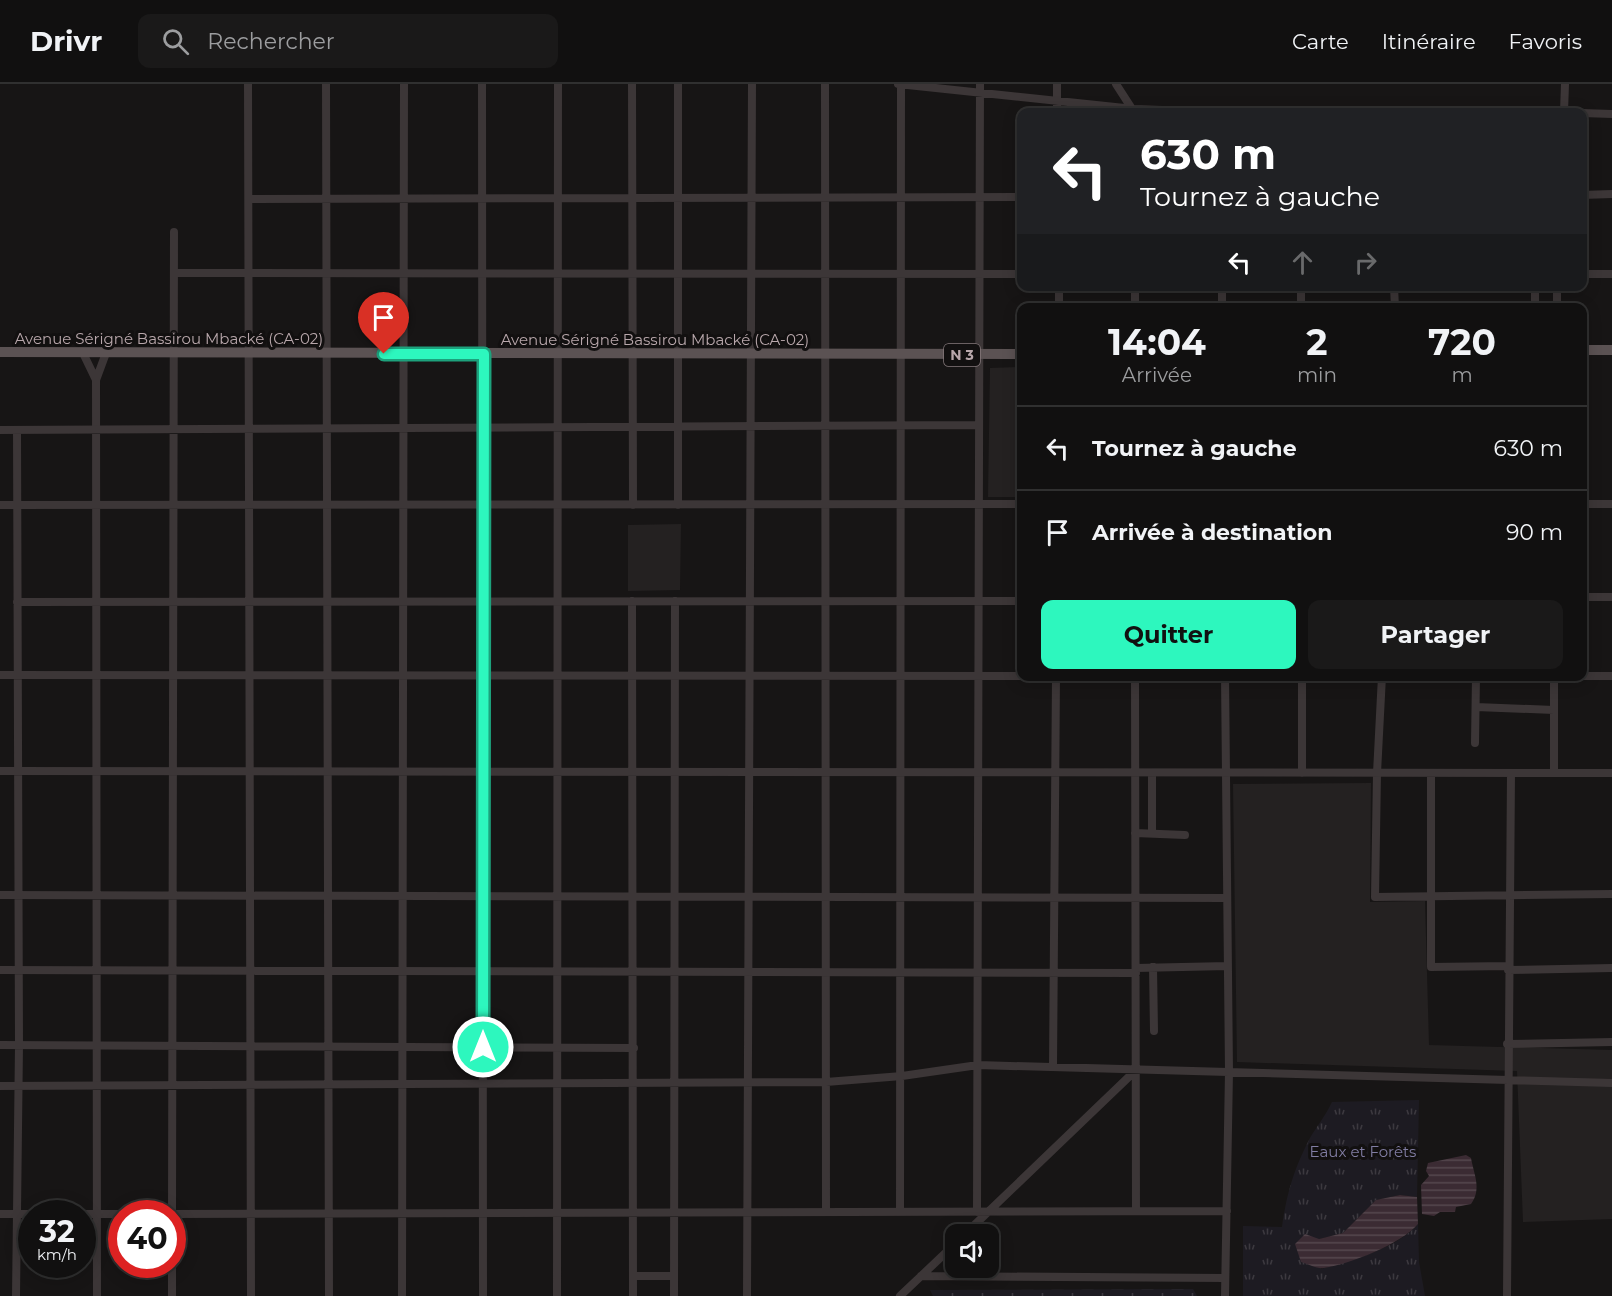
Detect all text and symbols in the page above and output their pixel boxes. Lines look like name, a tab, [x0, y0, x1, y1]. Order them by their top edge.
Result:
search box	[138, 14, 558, 68]
text: Drivr	[30, 24, 102, 58]
icon: search	[159, 25, 192, 58]
text: Rechercher	[207, 28, 335, 55]
text: Carte	[1292, 29, 1349, 54]
text: Itinéraire	[1382, 29, 1476, 54]
text: Favoris	[1509, 29, 1582, 54]
text: 630 m	[1140, 128, 1276, 180]
icon: left	[1041, 132, 1119, 210]
text: Tournez à gauche	[1140, 180, 1380, 213]
icon: left	[1223, 246, 1256, 279]
icon: ahead	[1286, 246, 1319, 279]
icon: right	[1349, 246, 1382, 279]
pin	[358, 292, 409, 354]
icon: arrive	[367, 301, 400, 334]
text: 14:04	[1108, 320, 1206, 364]
text: 2	[1306, 320, 1328, 364]
text: 720	[1428, 320, 1496, 364]
street label: Avenue Sérigné Bassirou Mbacké (CA-02)	[15, 329, 323, 348]
street label: Avenue Sérigné Bassirou Mbacké (CA-02)	[501, 330, 809, 349]
road number: N 3	[944, 344, 980, 366]
text: Arrivée	[1122, 363, 1192, 387]
text: min	[1297, 363, 1337, 387]
text: m	[1451, 363, 1473, 387]
icon: left	[1041, 432, 1074, 465]
text: Tournez à gauche	[1092, 435, 1297, 462]
text: 630 m	[1494, 435, 1563, 462]
icon: arrive	[1041, 516, 1074, 549]
text: Arrivée à destination	[1092, 519, 1332, 546]
text: 90 m	[1506, 519, 1563, 546]
button: Quitter	[1041, 600, 1296, 669]
button: Partager	[1308, 600, 1563, 669]
position arrow	[451, 1015, 515, 1079]
park label: Eaux et Forêts	[1310, 1142, 1416, 1161]
speed limit sign: 40	[108, 1200, 186, 1278]
text: 32	[39, 1213, 75, 1250]
map controls	[945, 1224, 999, 1278]
button: sound	[945, 1224, 999, 1278]
text: km/h	[37, 1245, 77, 1264]

